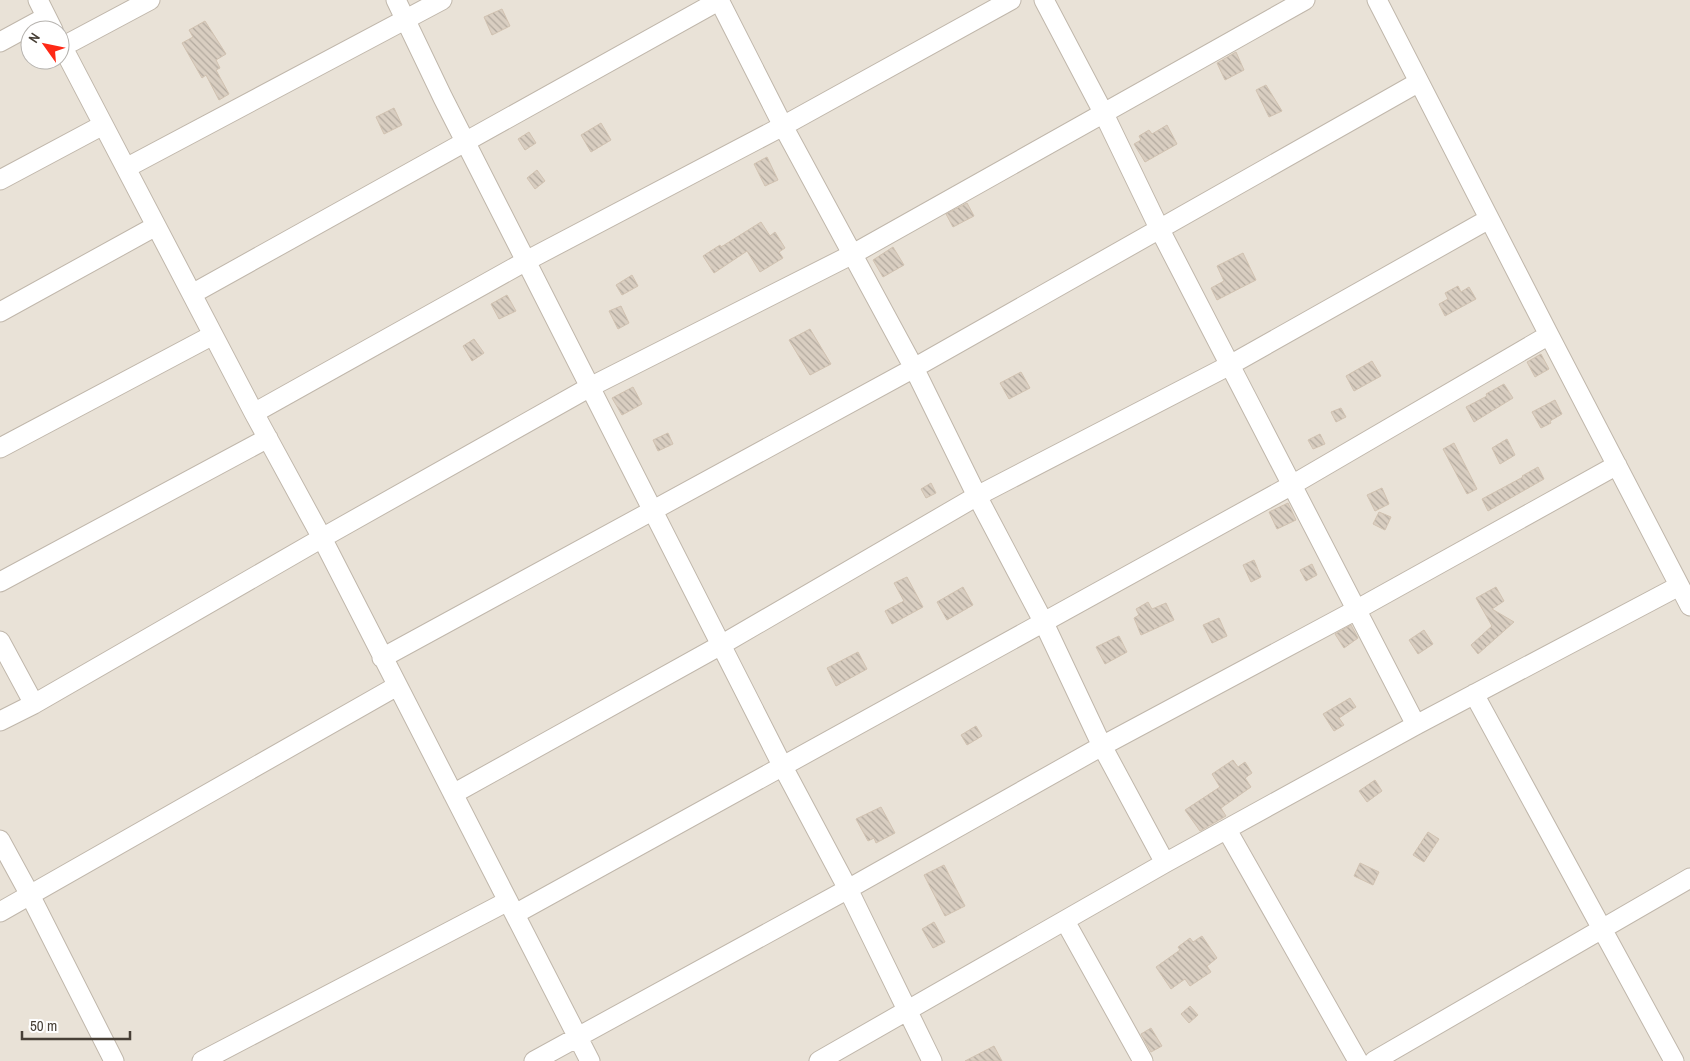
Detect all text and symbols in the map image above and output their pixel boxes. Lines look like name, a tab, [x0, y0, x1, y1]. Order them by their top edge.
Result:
north arrow	[20, 20, 70, 70]
text: N	[24, 30, 44, 46]
scale bar	[22, 1008, 130, 1040]
text: 50 m	[30, 1015, 57, 1036]

